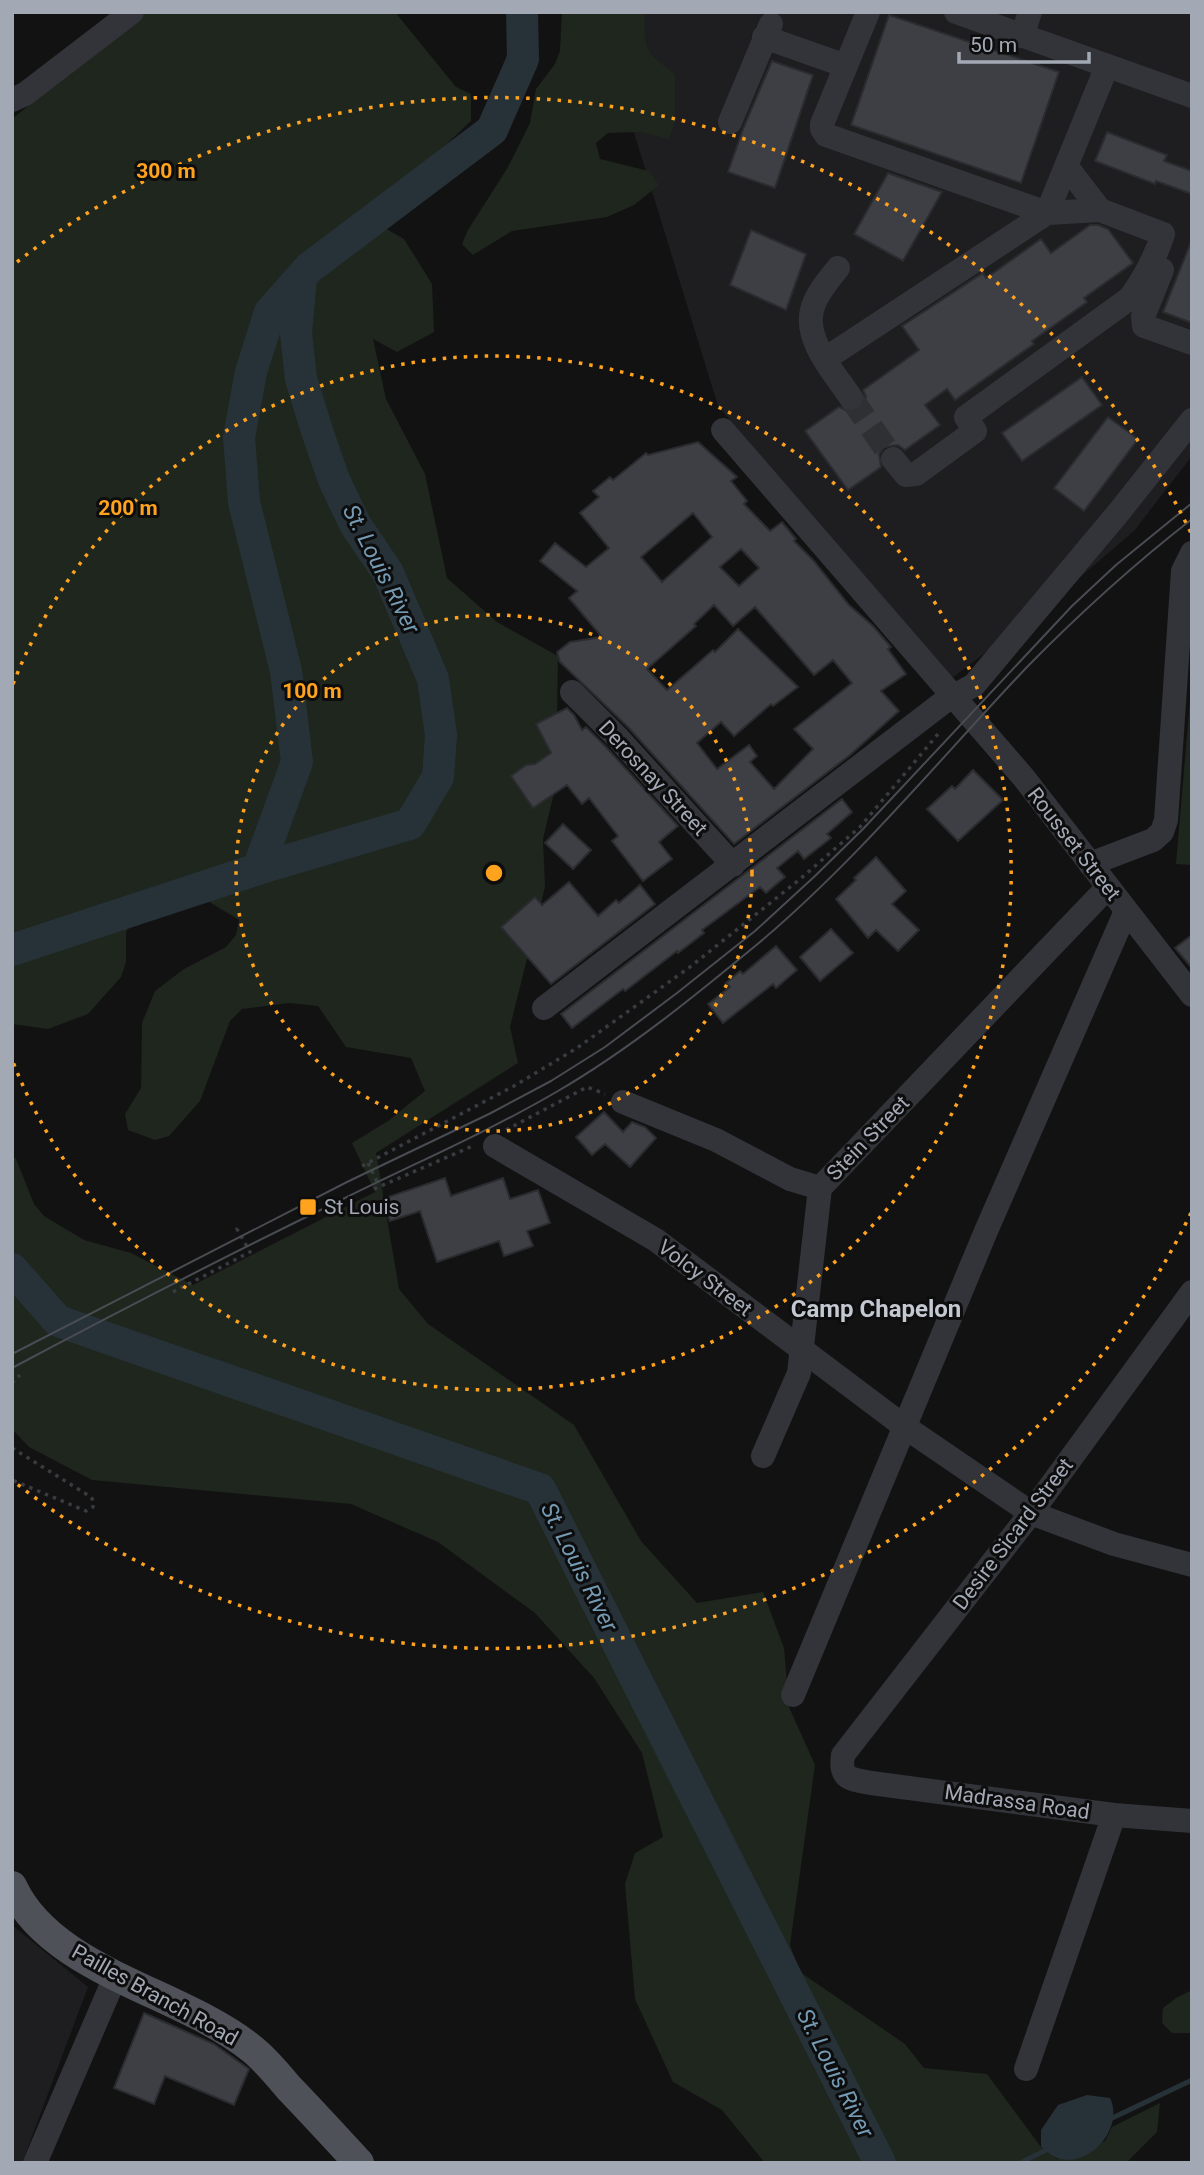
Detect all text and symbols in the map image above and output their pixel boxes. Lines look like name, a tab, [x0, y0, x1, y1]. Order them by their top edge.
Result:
scale bar	[959, 21, 1088, 65]
text: 50 m	[970, 33, 1017, 57]
text: 300 m	[136, 159, 196, 183]
text: 200 m	[98, 496, 158, 520]
water label: St. Louis River	[337, 500, 426, 639]
text: 100 m	[282, 679, 342, 703]
street label: Derosnay Street	[594, 716, 712, 840]
street label: Rousset Street	[1022, 783, 1126, 905]
centre of rings	[482, 861, 506, 885]
street label: Stein Street	[822, 1091, 914, 1185]
place label: St Louis	[324, 1195, 399, 1219]
marker: St Louis	[298, 1197, 318, 1217]
street label: Volcy Street	[653, 1235, 757, 1321]
district label: Camp Chapelon	[791, 1295, 961, 1323]
street label: Desire Sicard Street	[948, 1453, 1078, 1614]
water label: St. Louis River	[535, 1498, 624, 1637]
street label: Madrassa Road	[943, 1780, 1091, 1824]
street label: Pailles Branch Road	[68, 1939, 242, 2051]
water label: St. Louis River	[791, 2004, 880, 2143]

